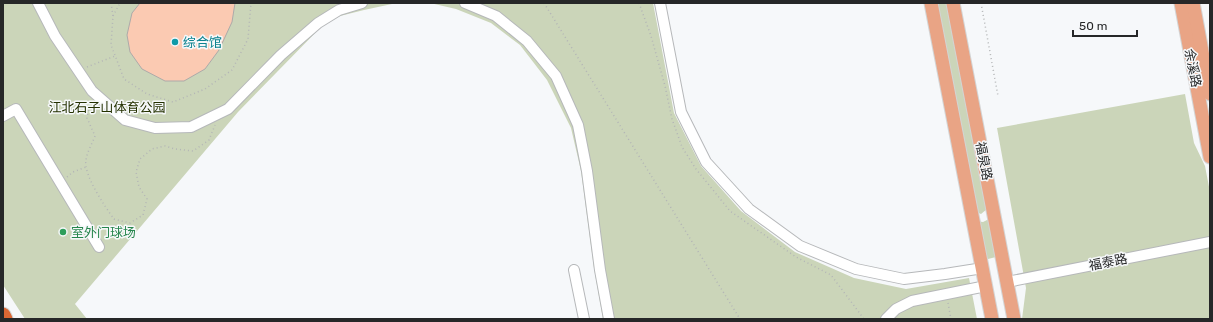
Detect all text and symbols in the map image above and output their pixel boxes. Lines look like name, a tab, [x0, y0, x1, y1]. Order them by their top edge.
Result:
scale bar	[1073, 12, 1137, 38]
text: 50 m	[1079, 19, 1107, 33]
place label: 综合馆	[183, 35, 222, 50]
marker: 综合馆	[170, 37, 180, 47]
street label: 余溪路	[1182, 47, 1204, 89]
park label: 江北石子山体育公园	[48, 100, 166, 115]
street label: 福泉路	[973, 140, 995, 182]
place label: 室外门球场	[71, 225, 136, 240]
marker: 室外门球场	[58, 227, 68, 237]
street label: 福泰路	[1087, 251, 1129, 273]

